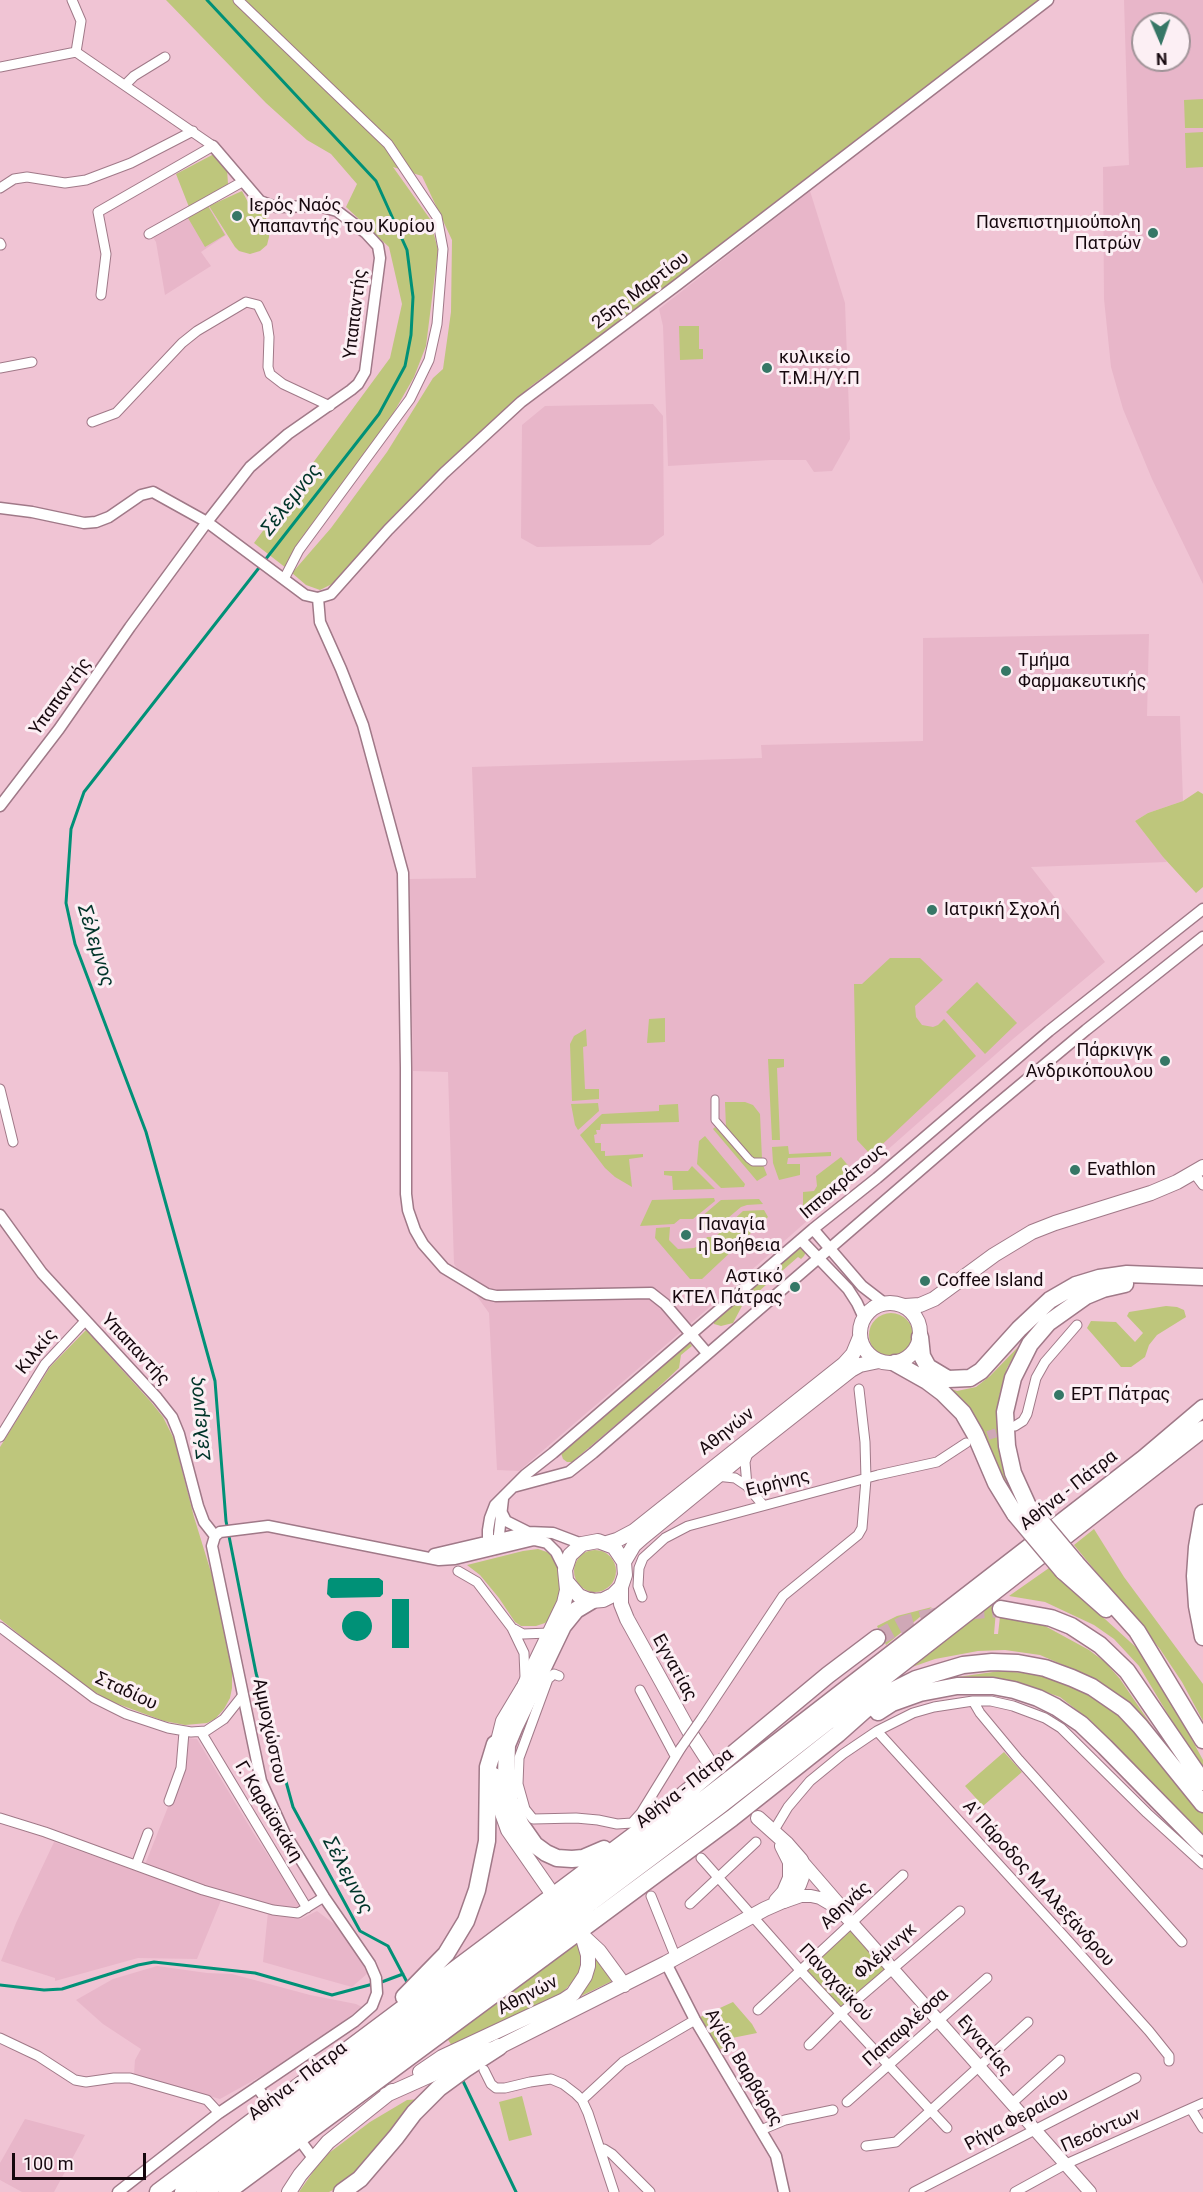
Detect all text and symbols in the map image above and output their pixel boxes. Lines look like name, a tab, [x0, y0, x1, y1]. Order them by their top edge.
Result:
north arrow	[1131, 12, 1191, 72]
text: N	[1156, 49, 1168, 68]
place label: Ιερός Ναός Υπαπαντής του Κυρίου	[249, 195, 435, 238]
marker: Ιερός Ναός Υπαπαντής του Κυρίου	[230, 209, 244, 223]
place label: Πανεπιστημιούπολη Πατρών	[976, 212, 1141, 254]
marker: Πανεπιστημιούπολη Πατρών	[1146, 226, 1160, 240]
street label: 25ης Μαρτίου	[588, 248, 694, 334]
street label: Υπαπαντής	[340, 268, 372, 360]
place label: κυλικείο Τ.M.Η/Υ.Π	[779, 347, 860, 389]
marker: κυλικείο Τ.M.Η/Υ.Π	[760, 361, 774, 375]
water label: Σέλεμνος	[257, 459, 327, 541]
place label: Τμήμα Φαρμακευτικής	[1018, 650, 1146, 692]
street label: Υπαπαντής	[26, 654, 96, 740]
marker: Τμήμα Φαρμακευτικής	[999, 664, 1013, 678]
place label: Ιατρική Σχολή	[944, 899, 1060, 921]
water label: Σέλεμνος	[71, 902, 119, 990]
marker: Ιατρική Σχολή	[925, 903, 939, 917]
place label: Πάρκινγκ Ανδρικόπουλου	[1026, 1040, 1153, 1082]
marker: Πάρκινγκ Ανδρικόπουλου	[1158, 1054, 1172, 1068]
street label: Ιπποκράτους	[796, 1140, 892, 1224]
place label: Evathlon	[1087, 1159, 1156, 1181]
marker: Evathlon	[1068, 1163, 1082, 1177]
place label: Παναγία η Βοήθεια	[698, 1214, 780, 1256]
marker: Παναγία η Βοήθεια	[679, 1228, 693, 1242]
place label: Αστικό ΚΤΕΛ Πάτρας	[672, 1266, 783, 1308]
place label: Coffee Island	[937, 1270, 1043, 1292]
marker: Coffee Island	[918, 1274, 932, 1288]
marker: Αστικό ΚΤΕΛ Πάτρας	[788, 1280, 802, 1294]
street label: Υπαπαντής	[96, 1310, 174, 1390]
street label: Κιλκίς	[12, 1325, 62, 1379]
water label: Σέλεμνος	[185, 1375, 217, 1461]
place label: ΕΡΤ Πάτρας	[1071, 1384, 1170, 1406]
marker: ΕΡΤ Πάτρας	[1052, 1388, 1066, 1402]
street label: Αθηνών	[695, 1404, 759, 1460]
street label: Αθήνα - Πάτρα	[1016, 1446, 1122, 1536]
street label: Ειρήνης	[744, 1466, 812, 1502]
street label: Εγνατίας	[647, 1631, 701, 1705]
street label: Σταδίου	[92, 1668, 160, 1716]
street label: Αμμοχώστου	[247, 1677, 291, 1785]
street label: Αθήνα - Πάτρα	[632, 1744, 738, 1834]
street label: Γ. Καραϊσκάκη	[229, 1758, 307, 1866]
street label: Α' Πάροδος Μ.Αλεξάνδρου	[958, 1796, 1118, 1972]
water label: Σέλεμνος	[317, 1833, 377, 1919]
street label: Αθηνάς	[816, 1877, 876, 1935]
street label: Φλέμινγκ	[850, 1919, 922, 1985]
street label: Παναχαϊκού	[794, 1940, 876, 2026]
street label: Αθηνών	[494, 1972, 562, 2020]
street label: Παπαφλέσσα	[859, 1984, 953, 2072]
street label: Αγίας Βαρβάρας	[699, 2005, 787, 2131]
street label: Εγνατίας	[952, 2011, 1016, 2081]
street label: Αθήνα - Πάτρα	[245, 2038, 351, 2126]
street label: Ρήγα Φεραίου	[962, 2084, 1072, 2156]
street label: Πεσόντων	[1058, 2104, 1144, 2158]
scale bar	[15, 2141, 148, 2179]
text: 100 m	[23, 2153, 74, 2174]

